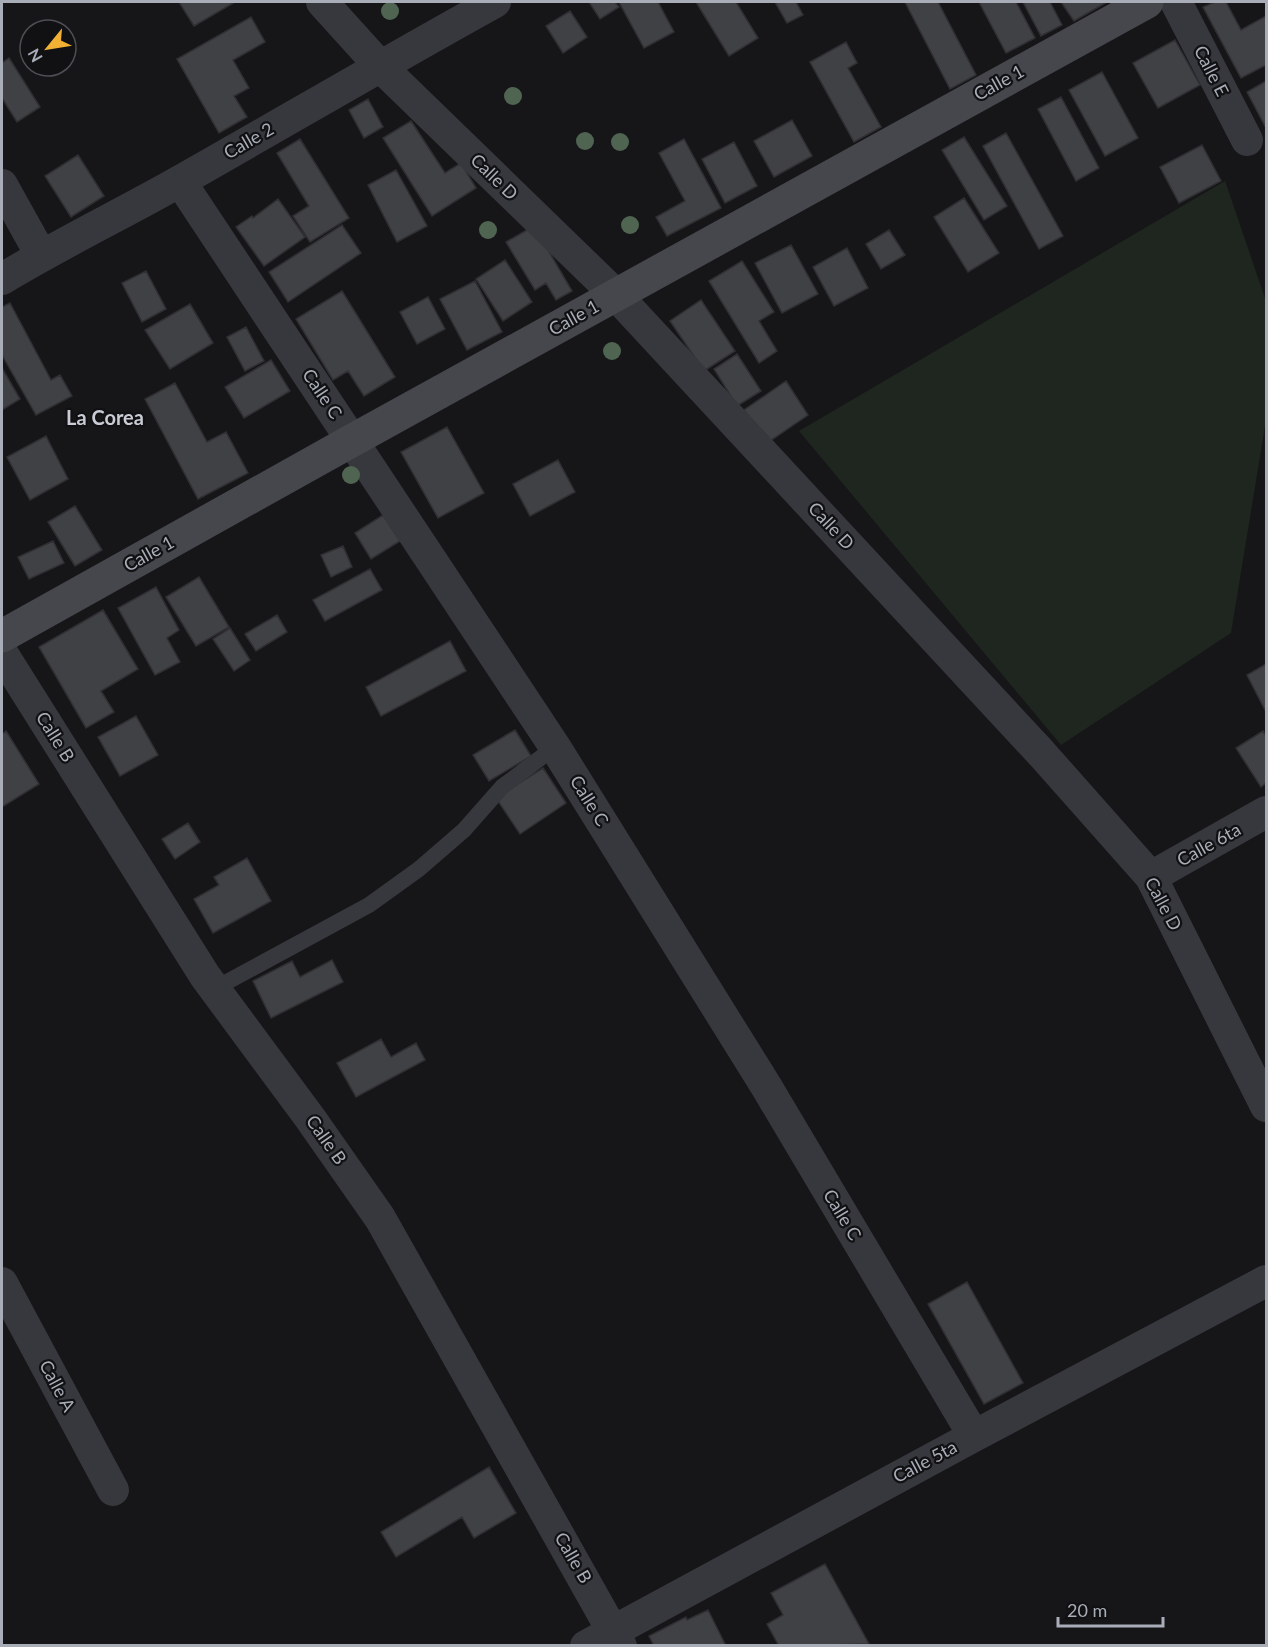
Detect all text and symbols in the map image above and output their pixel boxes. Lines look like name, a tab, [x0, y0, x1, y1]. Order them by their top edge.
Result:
north arrow	[18, 18, 78, 78]
street label: Calle E	[1190, 42, 1234, 100]
text: N	[23, 46, 46, 66]
street label: Calle 1	[970, 59, 1027, 105]
street label: Calle 2	[220, 117, 277, 163]
street label: Calle D	[466, 148, 523, 204]
street label: Calle 1	[545, 294, 602, 340]
street label: Calle C	[298, 364, 347, 423]
district label: La Corea	[66, 405, 144, 429]
street label: Calle D	[804, 497, 859, 554]
street label: Calle 1	[120, 530, 177, 576]
street label: Calle B	[32, 707, 80, 766]
street label: Calle C	[566, 771, 614, 830]
street label: Calle 6ta	[1173, 818, 1244, 871]
street label: Calle D	[1141, 873, 1187, 934]
street label: Calle B	[302, 1111, 352, 1168]
street label: Calle C	[819, 1185, 867, 1244]
street label: Calle A	[35, 1356, 81, 1416]
street label: Calle 5ta	[889, 1435, 960, 1487]
street label: Calle B	[551, 1528, 597, 1587]
scale bar	[1058, 1590, 1163, 1628]
text: 20 m	[1067, 1599, 1107, 1621]

